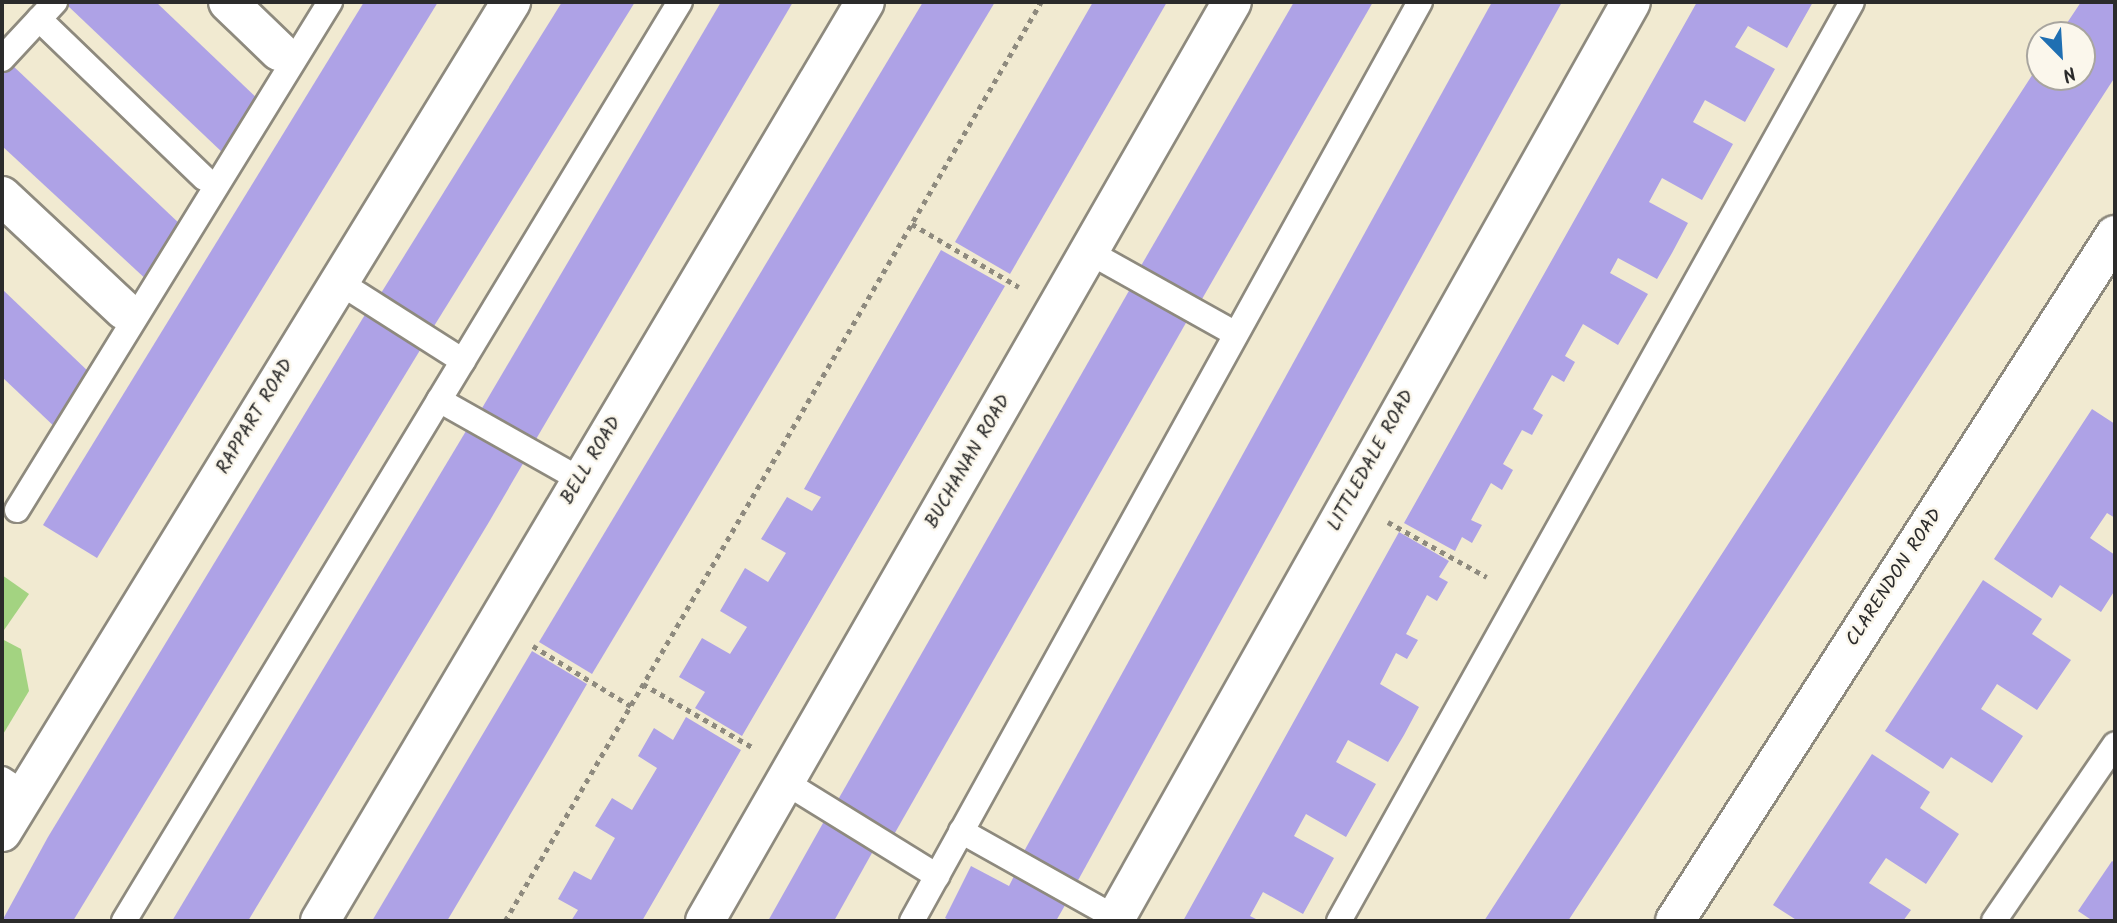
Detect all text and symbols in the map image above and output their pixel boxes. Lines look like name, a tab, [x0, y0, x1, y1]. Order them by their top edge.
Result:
north arrow	[2026, 21, 2096, 91]
text: N	[2057, 57, 2080, 90]
street label: RAPPART ROAD	[213, 355, 299, 479]
street label: LITTLEDALE ROAD	[1324, 387, 1420, 535]
street label: BUCHANAN ROAD	[921, 391, 1017, 533]
street label: BELL ROAD	[557, 413, 627, 509]
street label: CLARENDON ROAD	[1842, 505, 1948, 651]

